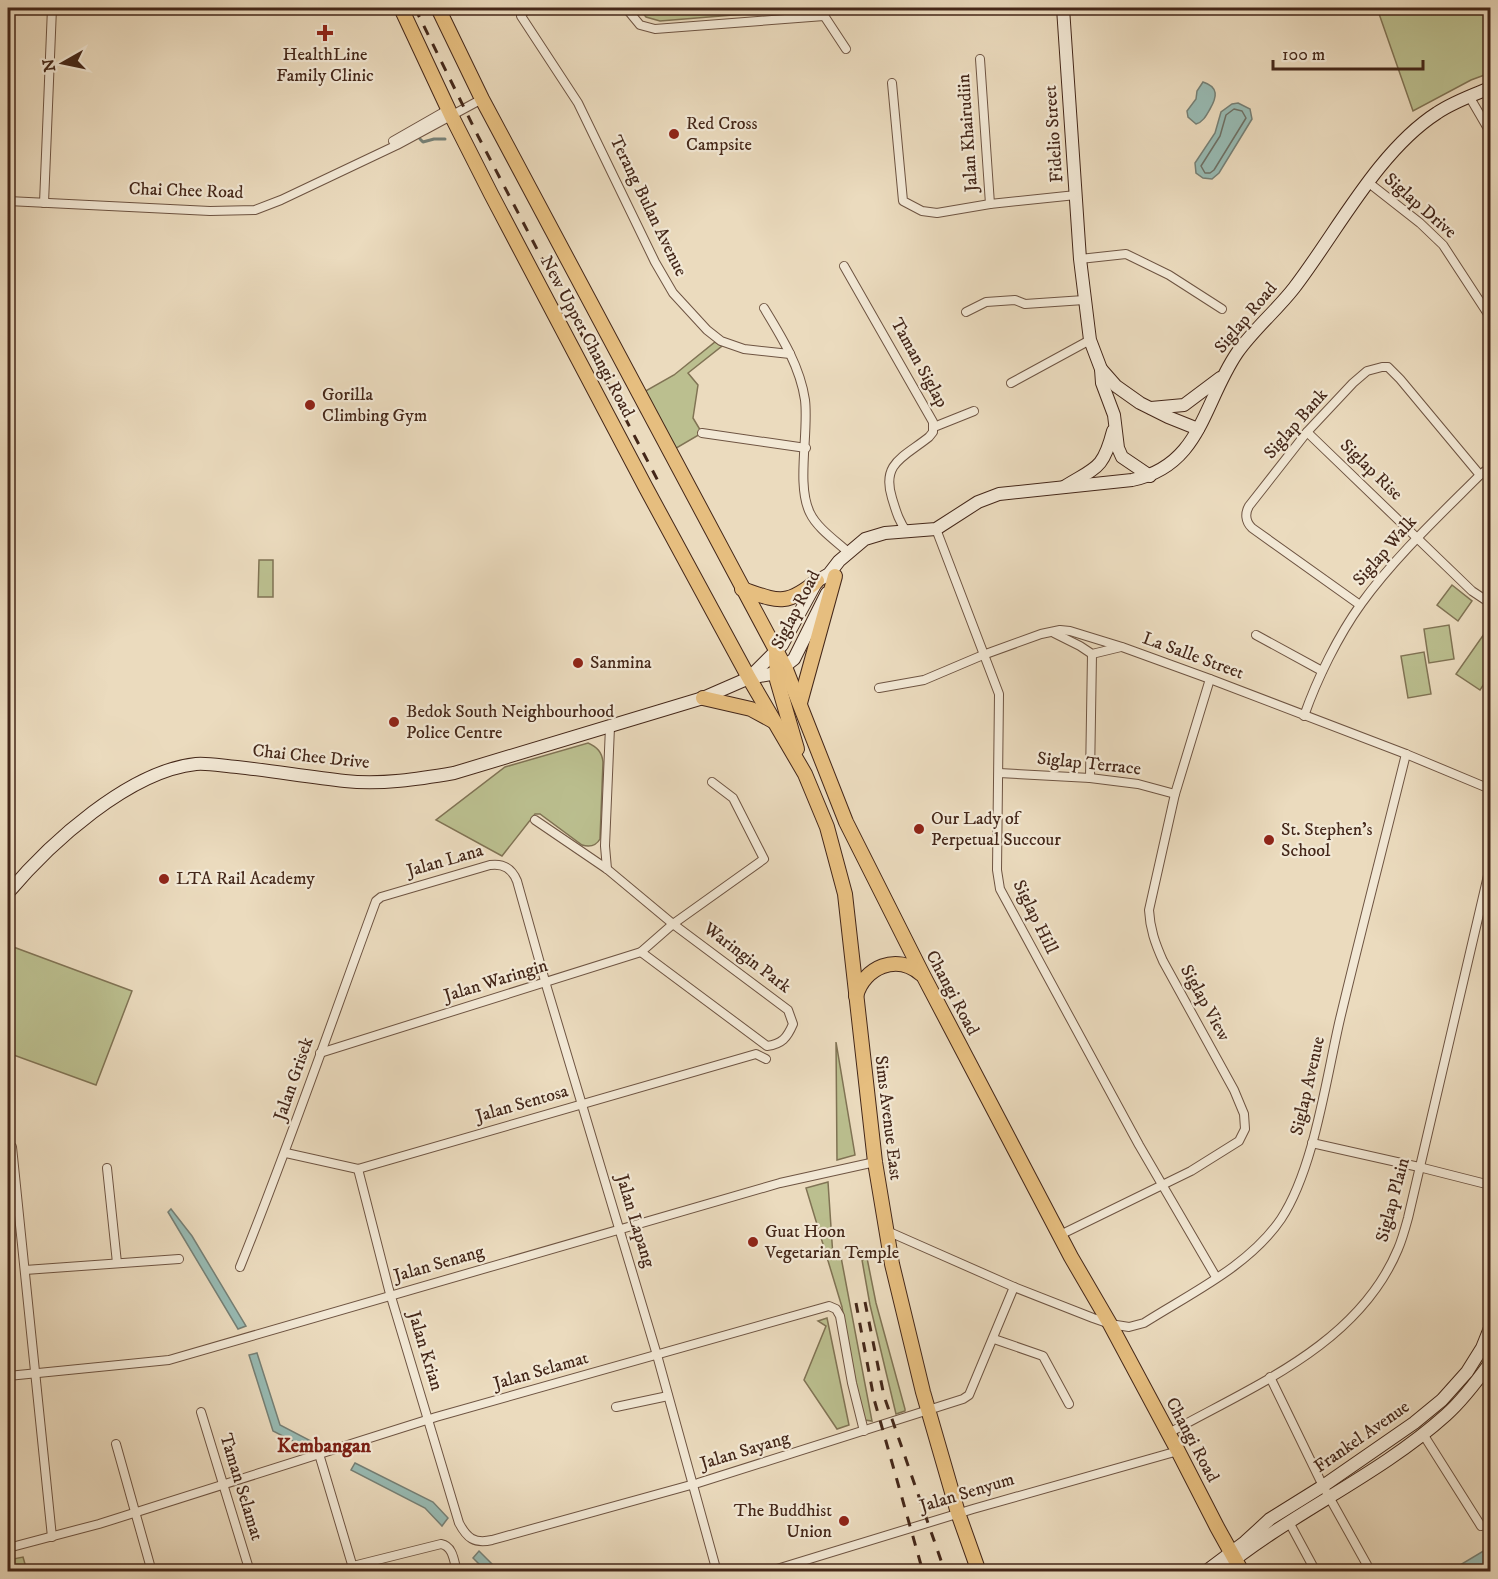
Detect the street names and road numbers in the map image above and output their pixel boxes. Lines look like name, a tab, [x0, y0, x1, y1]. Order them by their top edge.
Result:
street label: Jalan Khairudiin	[953, 73, 983, 195]
street label: Fidelio Street	[1040, 84, 1068, 183]
street label: Terang Bulan Avenue	[604, 132, 692, 280]
street label: Siglap Drive	[1379, 169, 1461, 243]
street label: Chai Chee Road	[128, 178, 244, 204]
street label: New Upper Changi Road	[535, 252, 639, 422]
street label: Siglap Road	[1210, 278, 1282, 358]
street label: Taman Siglap	[885, 314, 953, 412]
street label: Siglap Bank	[1259, 384, 1333, 464]
street label: Siglap Rise	[1335, 435, 1407, 505]
street label: Siglap Walk	[1348, 511, 1422, 591]
street label: Siglap Road	[767, 567, 825, 653]
street label: La Salle Street	[1139, 628, 1247, 685]
street label: Chai Chee Drive	[251, 740, 371, 774]
street label: Siglap Terrace	[1036, 748, 1142, 780]
street label: Jalan Lana	[402, 840, 486, 883]
street label: Siglap Hill	[1008, 877, 1063, 958]
street label: Waringin Park	[698, 917, 795, 998]
street label: Changi Road	[920, 947, 984, 1039]
street label: Jalan Waringin	[440, 955, 551, 1008]
street label: Siglap View	[1175, 961, 1235, 1045]
street label: Jalan Grisek	[269, 1034, 319, 1126]
street label: Siglap Avenue	[1286, 1034, 1330, 1138]
street label: Sims Avenue East	[869, 1054, 907, 1182]
street label: Jalan Sentosa	[471, 1080, 571, 1128]
street label: Siglap Plain	[1371, 1155, 1415, 1245]
street label: Jalan Lapang	[610, 1170, 660, 1270]
street label: Jalan Senang	[389, 1241, 487, 1288]
street label: Jalan Krian	[402, 1307, 448, 1394]
street label: Jalan Selamat	[489, 1347, 591, 1396]
street label: Changi Road	[1160, 1394, 1224, 1486]
street label: Frankel Avenue	[1310, 1396, 1414, 1478]
street label: Jalan Sayang	[696, 1427, 792, 1476]
street label: Taman Selamat	[214, 1431, 268, 1544]
street label: Jalan Senyum	[915, 1468, 1017, 1518]

